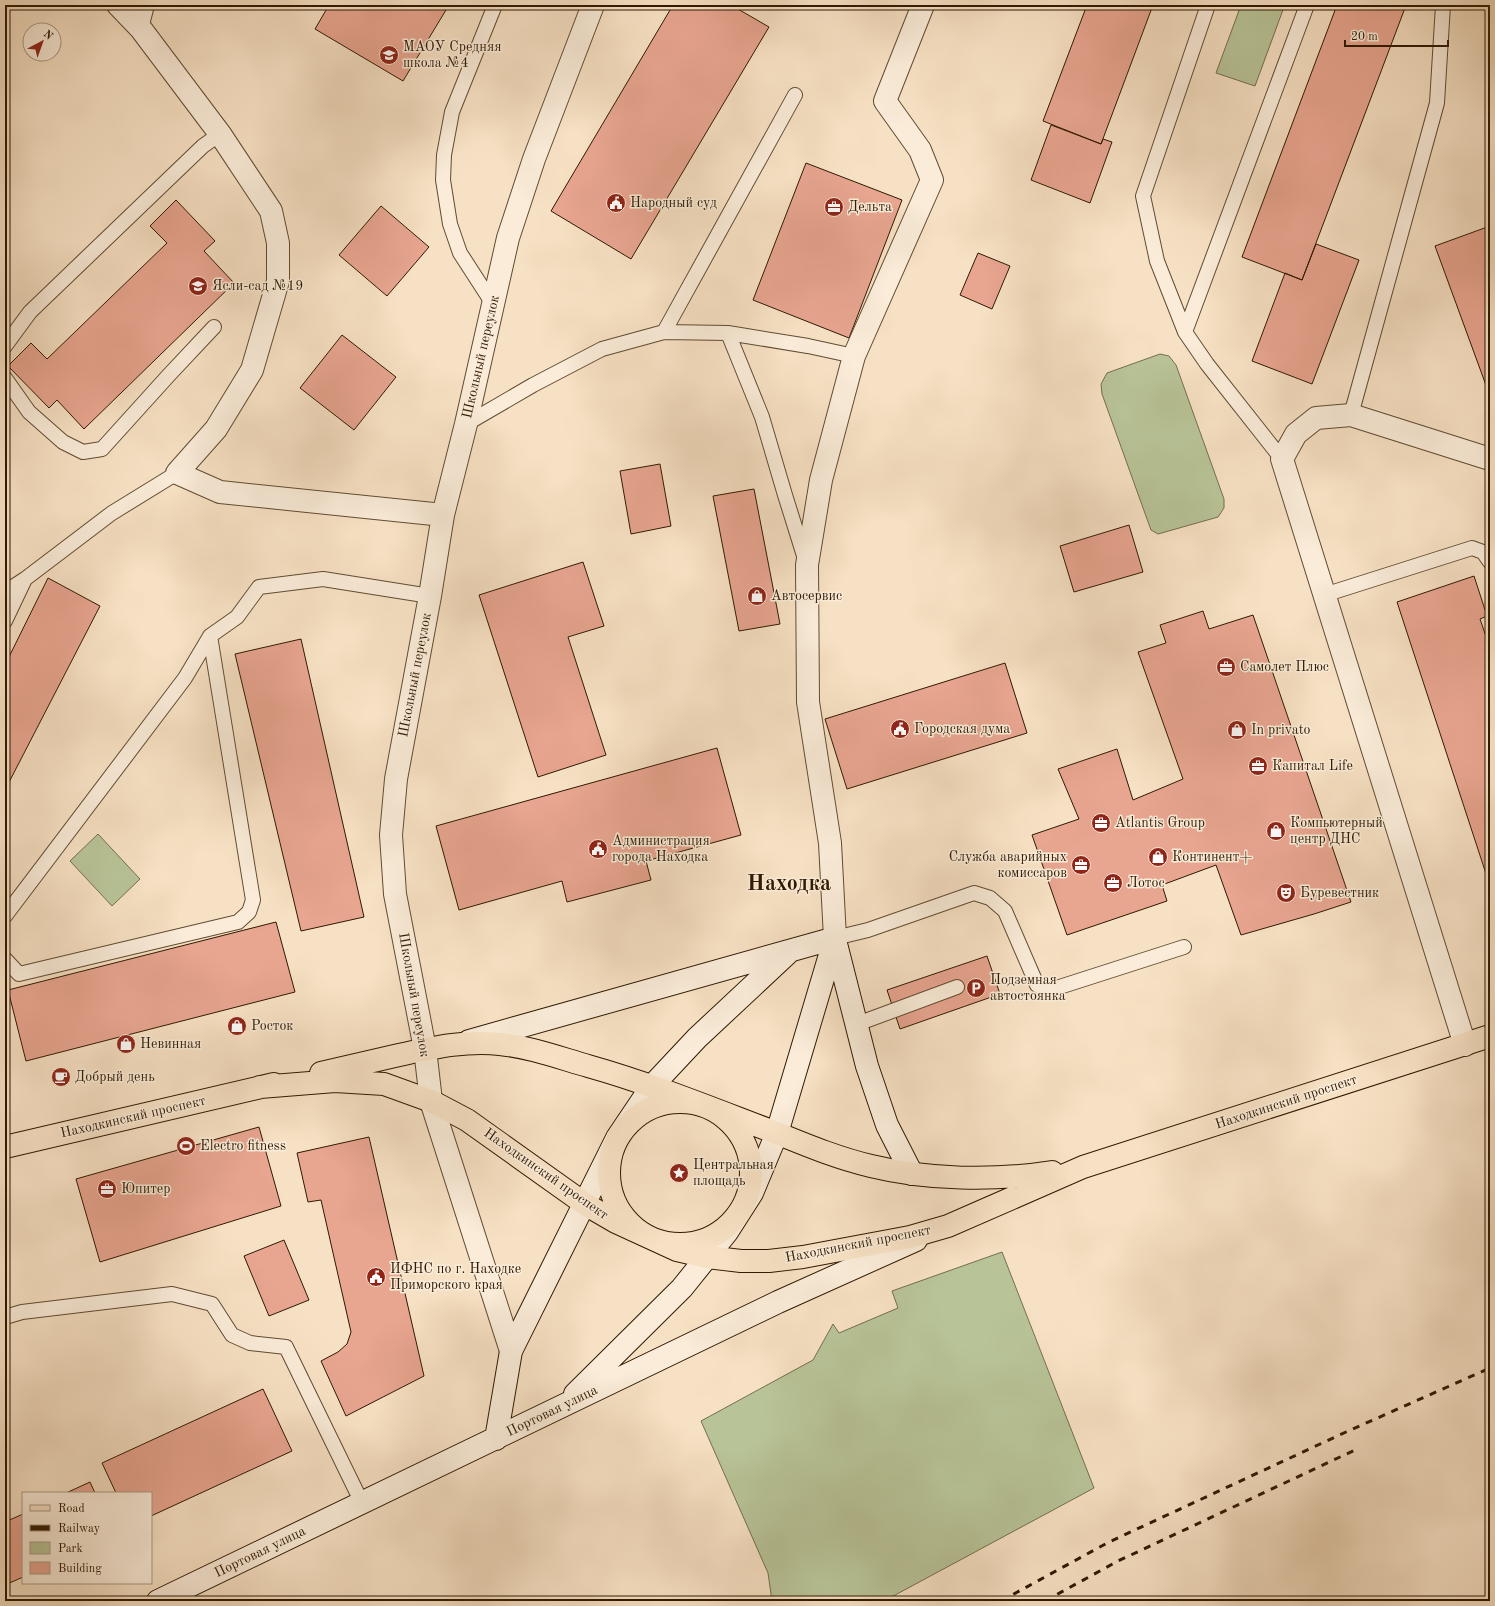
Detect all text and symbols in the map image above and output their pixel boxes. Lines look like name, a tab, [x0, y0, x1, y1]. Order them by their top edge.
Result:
north arrow	[22, 22, 62, 62]
scale bar	[1345, 22, 1448, 48]
text: N	[41, 29, 55, 43]
text: 20 m	[1351, 31, 1378, 43]
place label: МАОУ Средняя школа №4	[403, 40, 501, 70]
school or university icon: МАОУ Средняя школа №4	[378, 44, 400, 66]
public building icon: Народный суд	[605, 192, 627, 214]
place label: Народный суд	[630, 196, 717, 210]
office icon: Дельта	[823, 196, 845, 218]
place label: Дельта	[848, 200, 892, 214]
school or university icon: Ясли-сад №19	[187, 275, 209, 297]
place label: Ясли-сад №19	[212, 279, 303, 293]
street label: Школьный переулок	[460, 294, 502, 420]
shop icon: Автосервис	[746, 585, 768, 607]
place label: Автосервис	[771, 589, 842, 603]
street label: Школьный переулок	[396, 612, 434, 738]
office icon: Самолет Плюс	[1215, 656, 1237, 678]
place label: Самолет Плюс	[1240, 660, 1329, 674]
public building icon: Городская дума	[889, 718, 911, 740]
shop icon: In privato	[1226, 719, 1248, 741]
place label: Городская дума	[914, 722, 1010, 736]
place label: In privato	[1251, 723, 1311, 737]
office icon: Капитал Life	[1247, 755, 1269, 777]
place label: Капитал Life	[1272, 759, 1353, 773]
office icon: Atlantis Group	[1090, 812, 1112, 834]
place label: Atlantis Group	[1115, 816, 1205, 830]
place label: Компьютерный центр ДНС	[1290, 816, 1383, 846]
shop icon: Компьютерный центр ДНС	[1265, 820, 1287, 842]
place label: Администрация города Находка	[612, 834, 710, 864]
public building icon: Администрация города Находка	[587, 838, 609, 860]
shop icon: Континент+	[1147, 846, 1169, 868]
place label: Служба аварийных комиссаров	[949, 850, 1067, 880]
place label: Континент+	[1172, 850, 1253, 864]
office icon: Служба аварийных комиссаров	[1070, 854, 1092, 876]
office icon: Лотос	[1102, 872, 1124, 894]
district label: Находка	[747, 873, 831, 895]
place label: Лотос	[1127, 876, 1165, 890]
theatre icon: Буревестник	[1275, 882, 1297, 904]
place label: Буревестник	[1300, 886, 1379, 900]
street label: Школьный переулок	[396, 932, 432, 1058]
place label: Подземная автостоянка	[990, 973, 1066, 1003]
parking icon: Подземная автостоянка	[965, 977, 987, 999]
shop icon: Росток	[226, 1015, 248, 1037]
place label: Росток	[251, 1019, 293, 1033]
shop icon: Невинная	[115, 1033, 137, 1055]
place label: Невинная	[140, 1037, 201, 1051]
cafe icon: Добрый день	[50, 1066, 72, 1088]
place label: Добрый день	[75, 1070, 155, 1084]
street label: Находкинский проспект	[1213, 1072, 1359, 1132]
street label: Находкинский проспект	[59, 1093, 207, 1141]
street label: Находкинский проспект	[481, 1126, 611, 1223]
sports icon: Electro fitness	[175, 1135, 197, 1157]
place label: Electro fitness	[200, 1139, 286, 1153]
place label: Центральная площадь	[693, 1158, 774, 1188]
place icon: Центральная площадь	[668, 1162, 690, 1184]
office icon: Юпитер	[96, 1178, 118, 1200]
place label: Юпитер	[121, 1182, 171, 1196]
street label: Находкинский проспект	[784, 1223, 933, 1265]
place label: ИФНС по г. Находке Приморского края	[390, 1262, 521, 1292]
public building icon: ИФНС по г. Находке Приморского края	[365, 1266, 387, 1288]
street label: Портовая улица	[504, 1383, 600, 1439]
legend	[22, 1492, 152, 1584]
text: Road	[58, 1503, 85, 1515]
text: Railway	[58, 1523, 101, 1535]
street label: Портовая улица	[212, 1524, 308, 1580]
text: Park	[58, 1543, 83, 1555]
text: Building	[58, 1563, 102, 1575]

